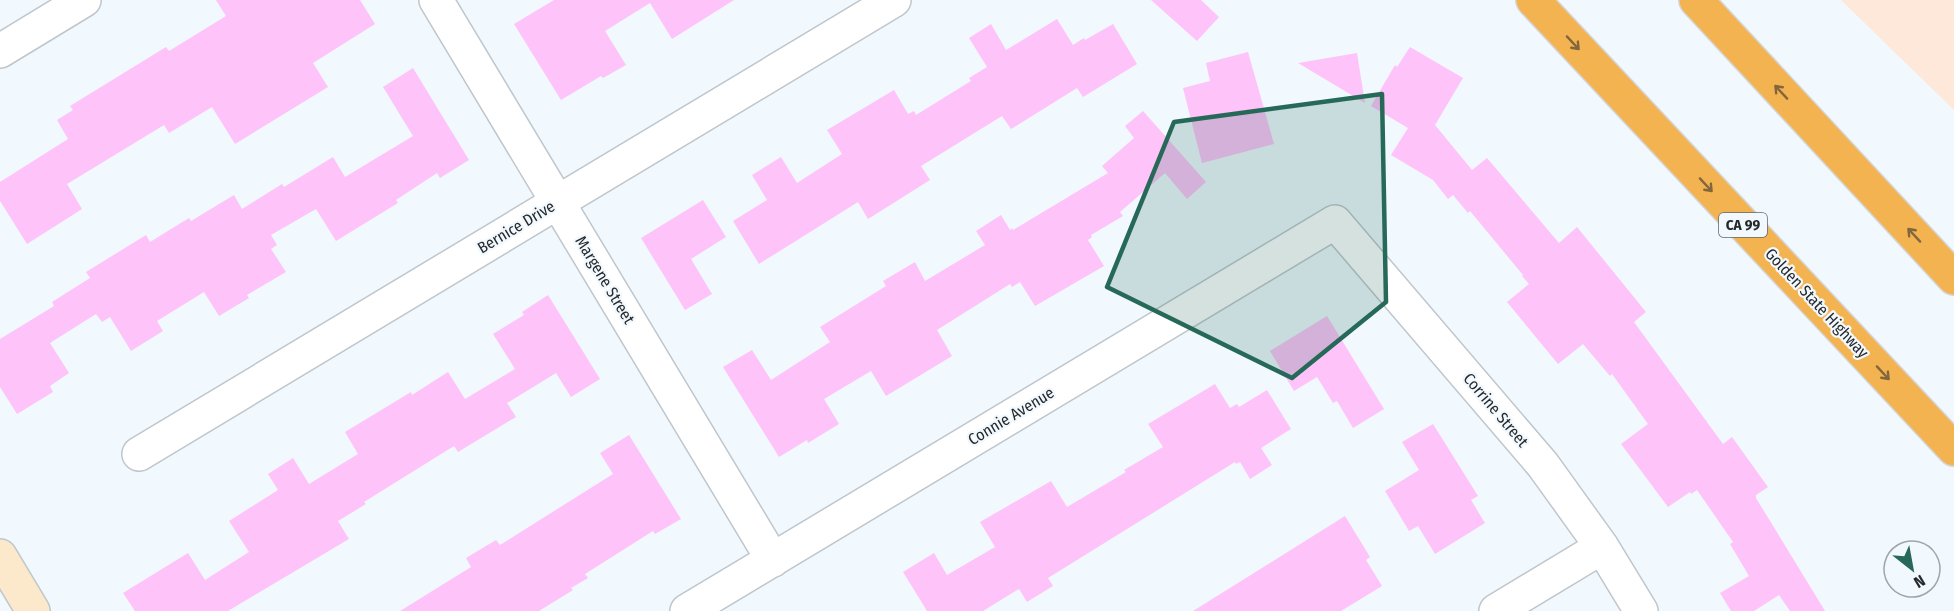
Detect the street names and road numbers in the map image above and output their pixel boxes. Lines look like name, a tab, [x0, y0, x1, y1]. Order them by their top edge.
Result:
street label: Bernice Drive	[474, 196, 558, 257]
road number: CA 99	[1719, 213, 1767, 237]
street label: Margene Street	[571, 233, 639, 328]
street label: Golden State Highway	[1761, 244, 1873, 362]
street label: Corrine Street	[1460, 369, 1533, 451]
street label: Connie Avenue	[965, 383, 1057, 449]

